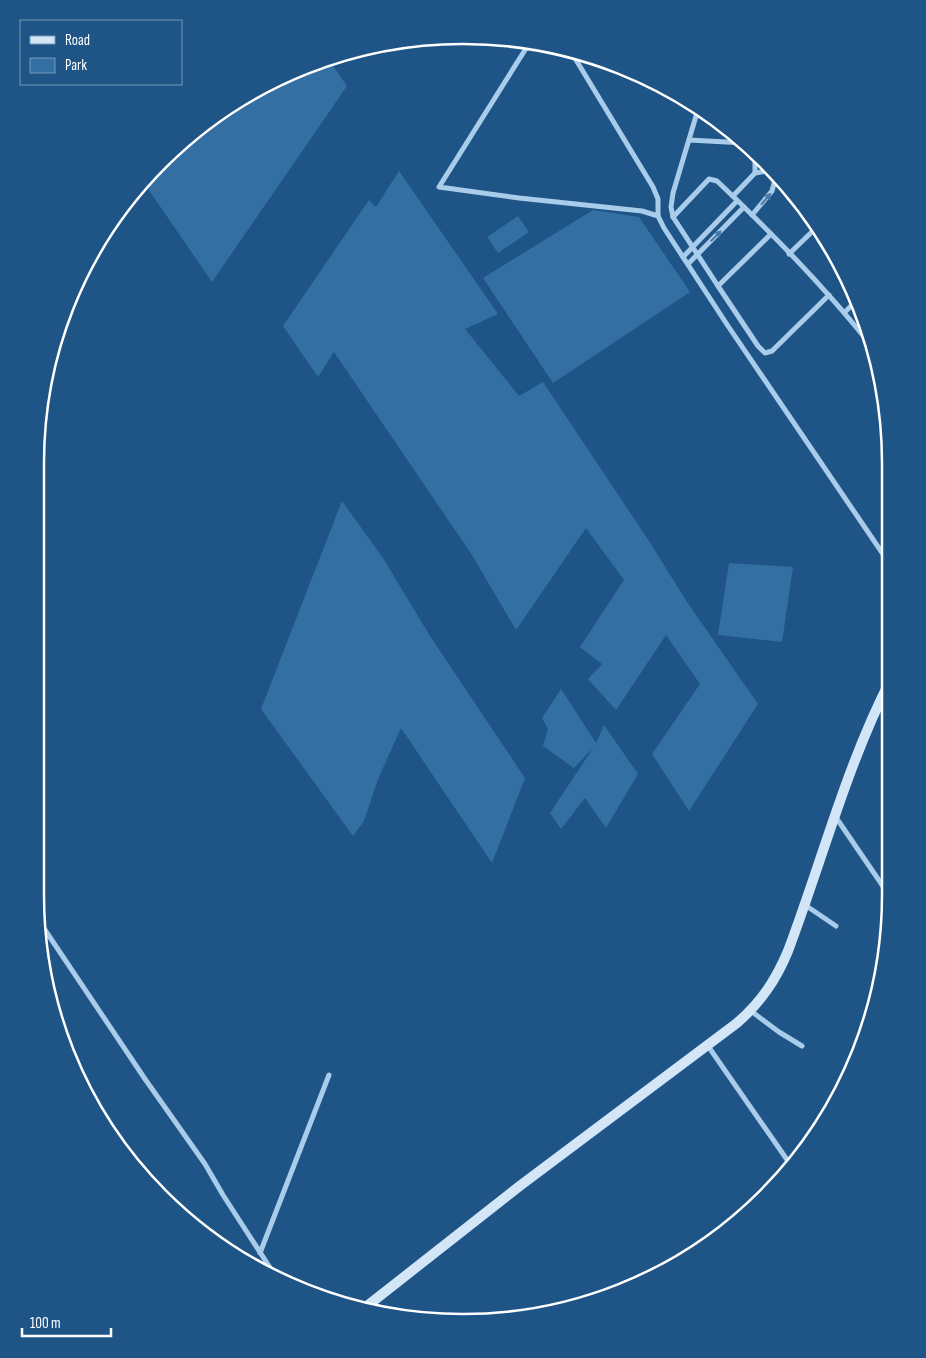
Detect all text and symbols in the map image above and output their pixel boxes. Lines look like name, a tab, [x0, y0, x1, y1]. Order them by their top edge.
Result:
legend	[20, 20, 182, 85]
text: Road	[65, 31, 90, 50]
text: Park	[65, 56, 87, 75]
one-way arrow	[760, 193, 772, 205]
one-way arrow	[710, 230, 722, 242]
scale bar	[22, 1306, 111, 1338]
text: 100 m	[30, 1314, 61, 1333]

